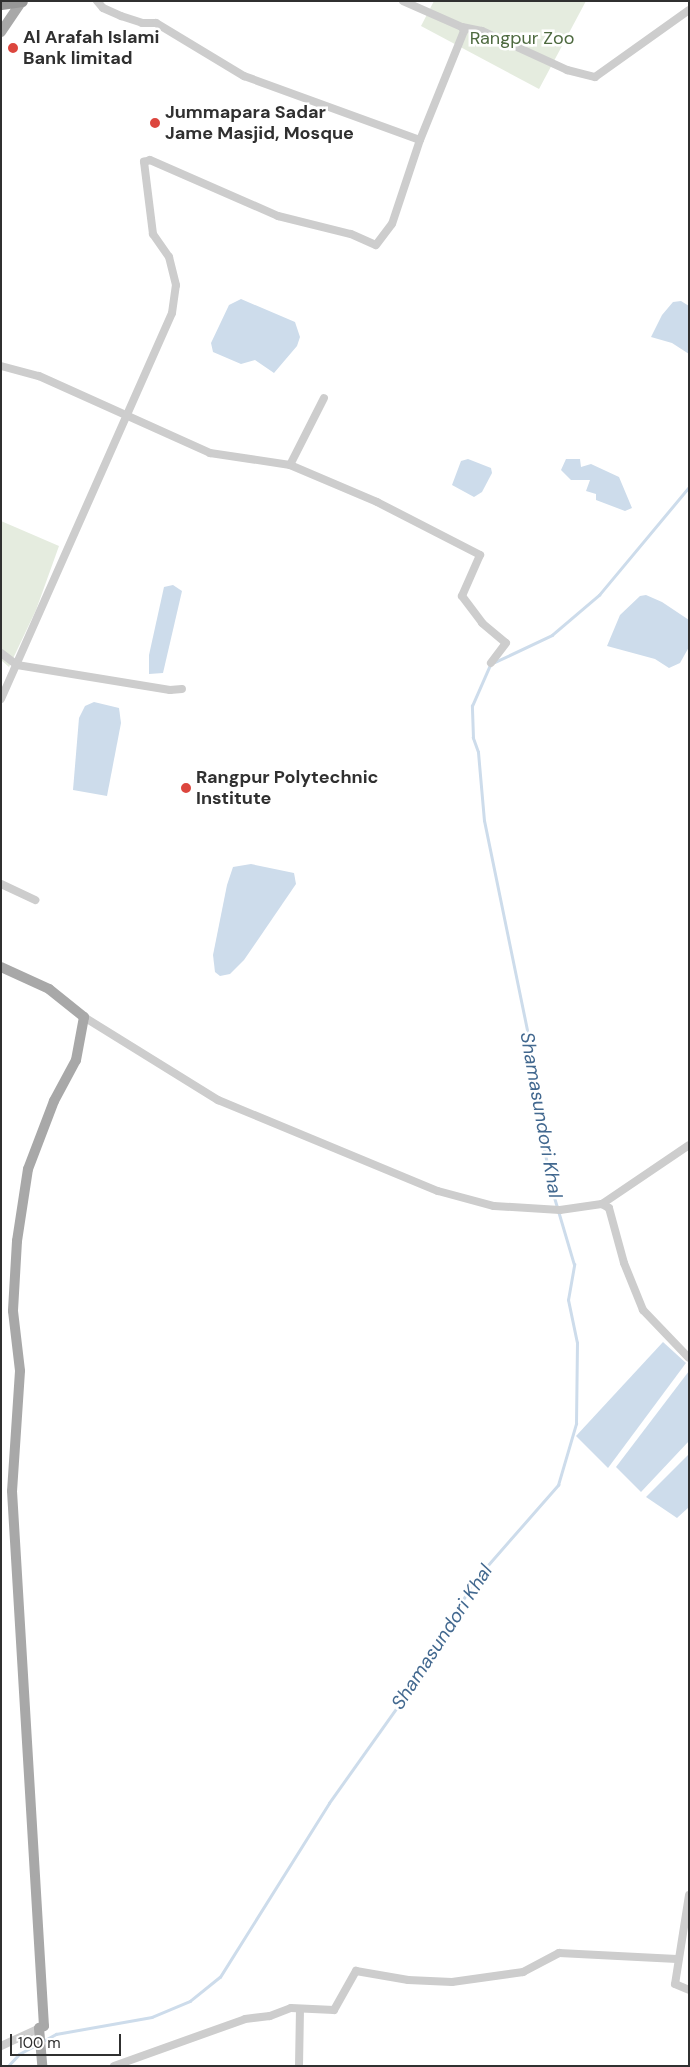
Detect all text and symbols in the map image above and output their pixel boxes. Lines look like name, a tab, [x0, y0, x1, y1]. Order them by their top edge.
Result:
place label: Al Arafah Islami Bank limitad	[23, 27, 159, 70]
park label: Rangpur Zoo	[470, 27, 574, 49]
marker: Al Arafah Islami Bank limitad	[7, 42, 19, 54]
place label: Jummapara Sadar Jame Masjid, Mosque	[165, 102, 354, 144]
marker: Jummapara Sadar Jame Masjid, Mosque	[149, 117, 161, 129]
place label: Rangpur Polytechnic Institute	[196, 767, 379, 810]
marker: Rangpur Polytechnic Institute	[180, 782, 192, 794]
water label: Shamasundori Khal	[515, 1030, 567, 1200]
water label: Shamasundori Khal	[387, 1560, 497, 1714]
scale bar	[12, 2024, 124, 2056]
text: 100 m	[18, 2033, 61, 2053]

